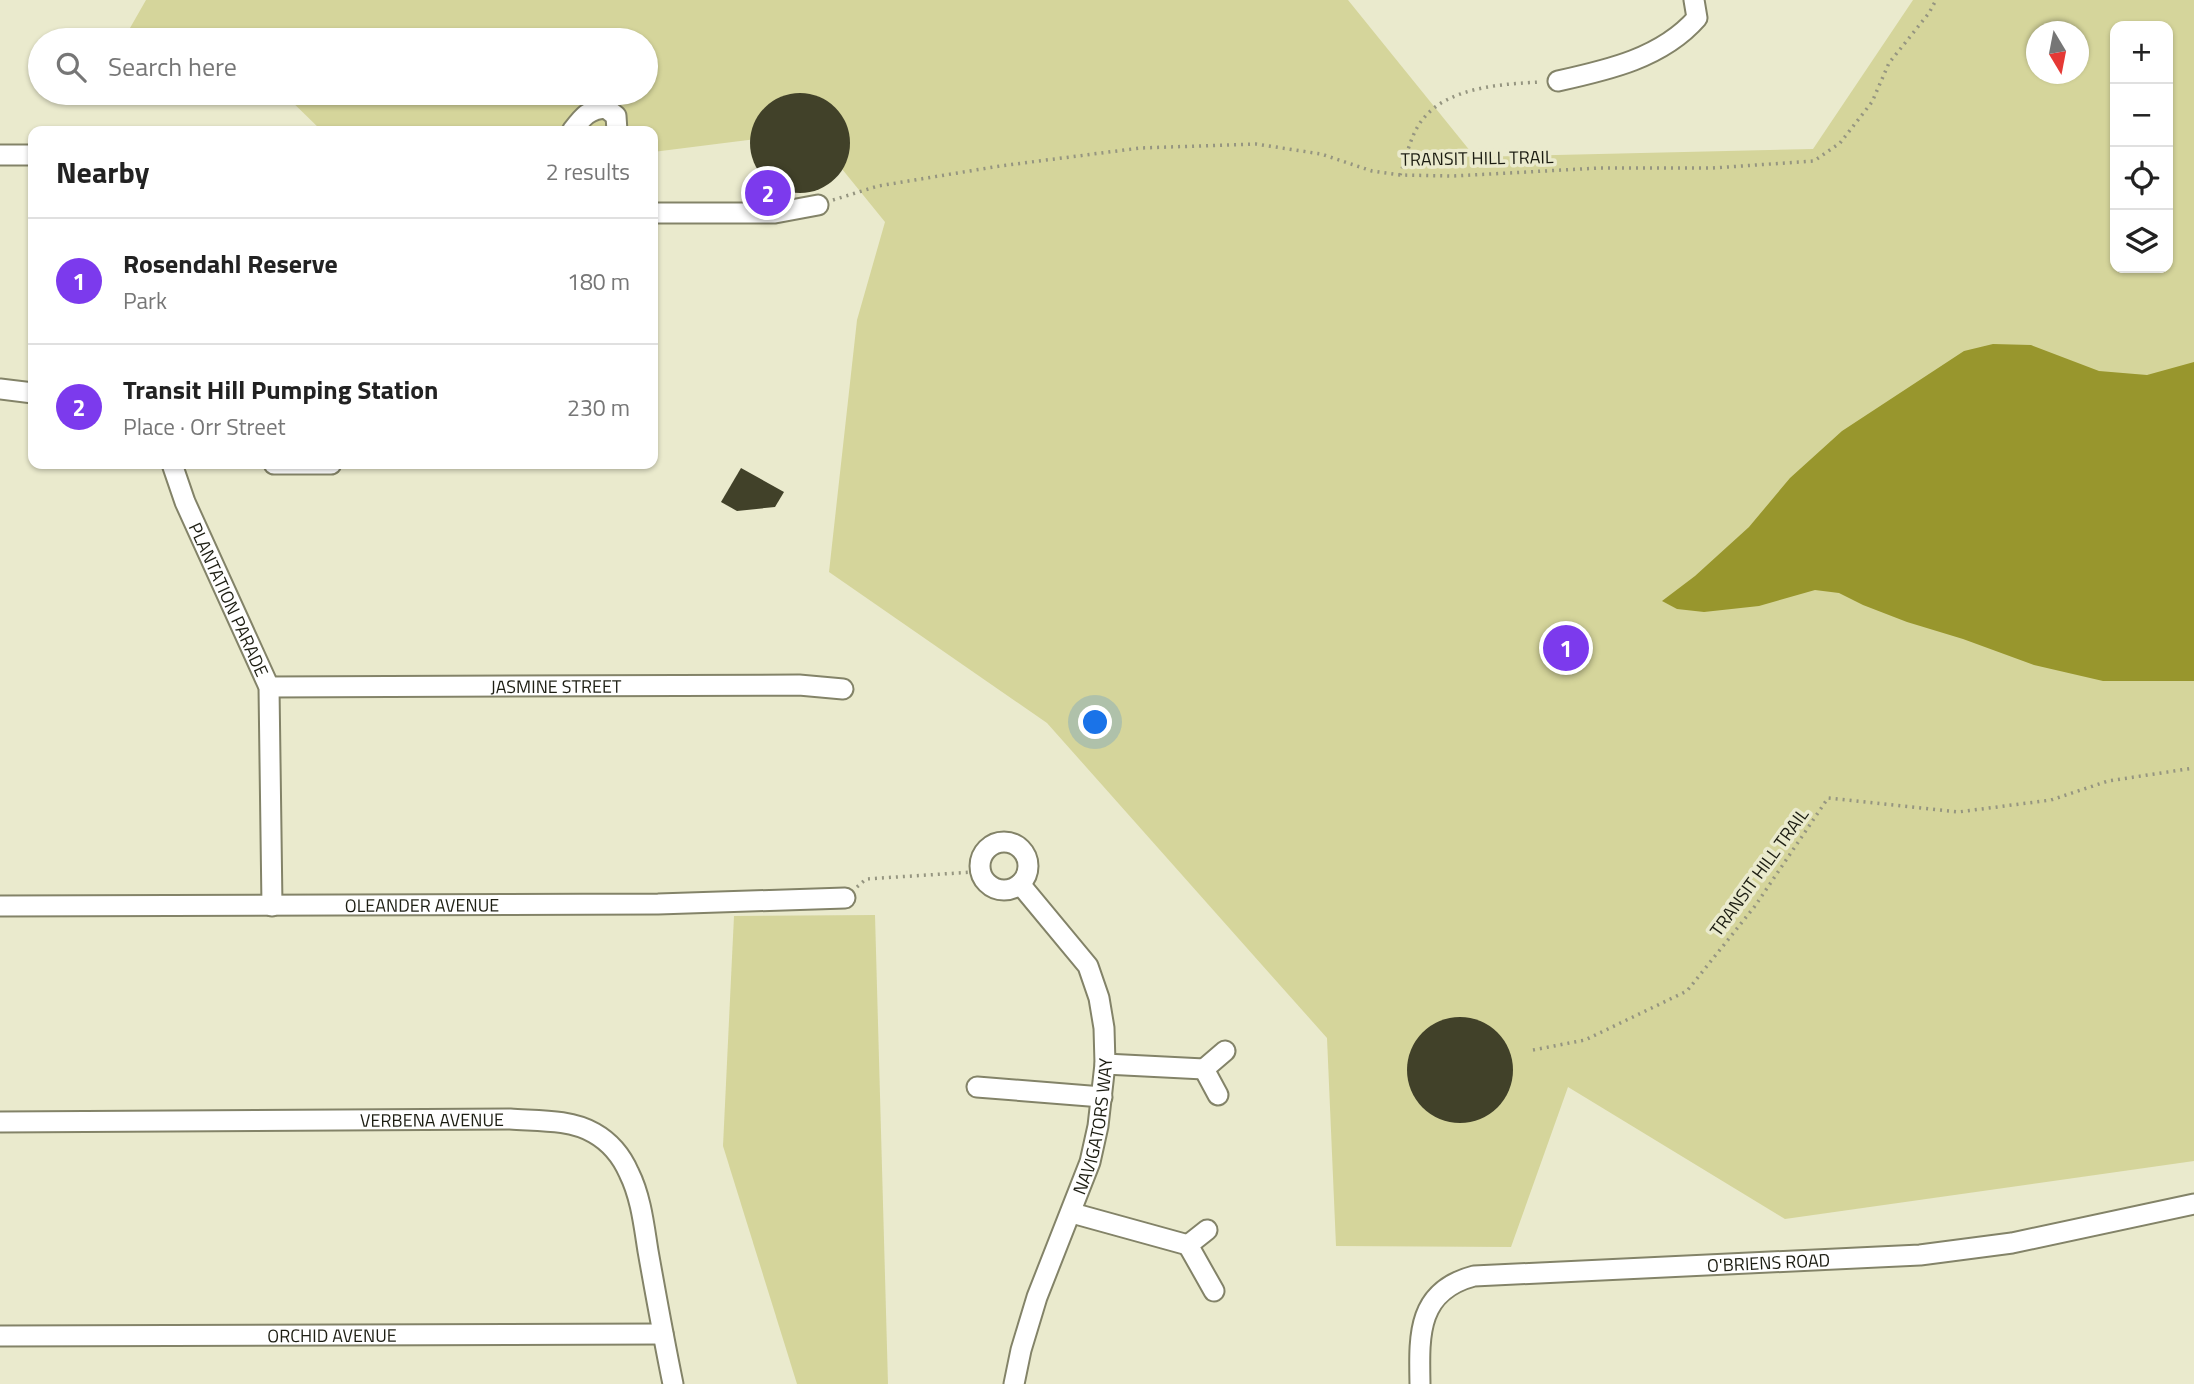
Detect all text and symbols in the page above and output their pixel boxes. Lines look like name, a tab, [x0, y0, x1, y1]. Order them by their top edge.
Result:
north arrow	[2026, 21, 2089, 84]
map controls	[2110, 21, 2173, 273]
button: +	[2110, 21, 2173, 84]
search box	[28, 28, 658, 105]
text: Search here	[108, 47, 237, 86]
icon: search	[52, 48, 90, 86]
button: −	[2110, 84, 2173, 147]
street label: TRANSIT HILL TRAIL	[1400, 143, 1554, 173]
button: locate	[2110, 147, 2173, 210]
text: Nearby	[56, 149, 149, 195]
text: 2 results	[546, 154, 630, 189]
pin: 2	[745, 167, 791, 219]
button: layers	[2110, 210, 2173, 273]
text: Rosendahl Reserve	[123, 244, 338, 283]
text: 1	[73, 264, 85, 299]
text: 180 m	[567, 264, 630, 299]
text: Park	[123, 283, 167, 318]
text: Transit Hill Pumping Station	[123, 370, 438, 409]
text: 2	[73, 390, 85, 425]
text: 230 m	[567, 390, 630, 425]
text: Place · Orr Street	[123, 409, 286, 444]
street label: PLANTATION PARADE	[182, 518, 276, 681]
pin: 1	[1543, 622, 1589, 674]
street label: JASMINE STREET	[490, 672, 622, 700]
your location	[1078, 705, 1112, 739]
street label: TRANSIT HILL TRAIL	[1703, 802, 1815, 942]
street label: OLEANDER AVENUE	[345, 891, 499, 918]
street label: NAVIGATORS WAY	[1065, 1057, 1119, 1198]
street label: VERBENA AVENUE	[360, 1106, 504, 1133]
street label: O'BRIENS ROAD	[1706, 1246, 1831, 1279]
street label: ORCHID AVENUE	[267, 1321, 397, 1349]

